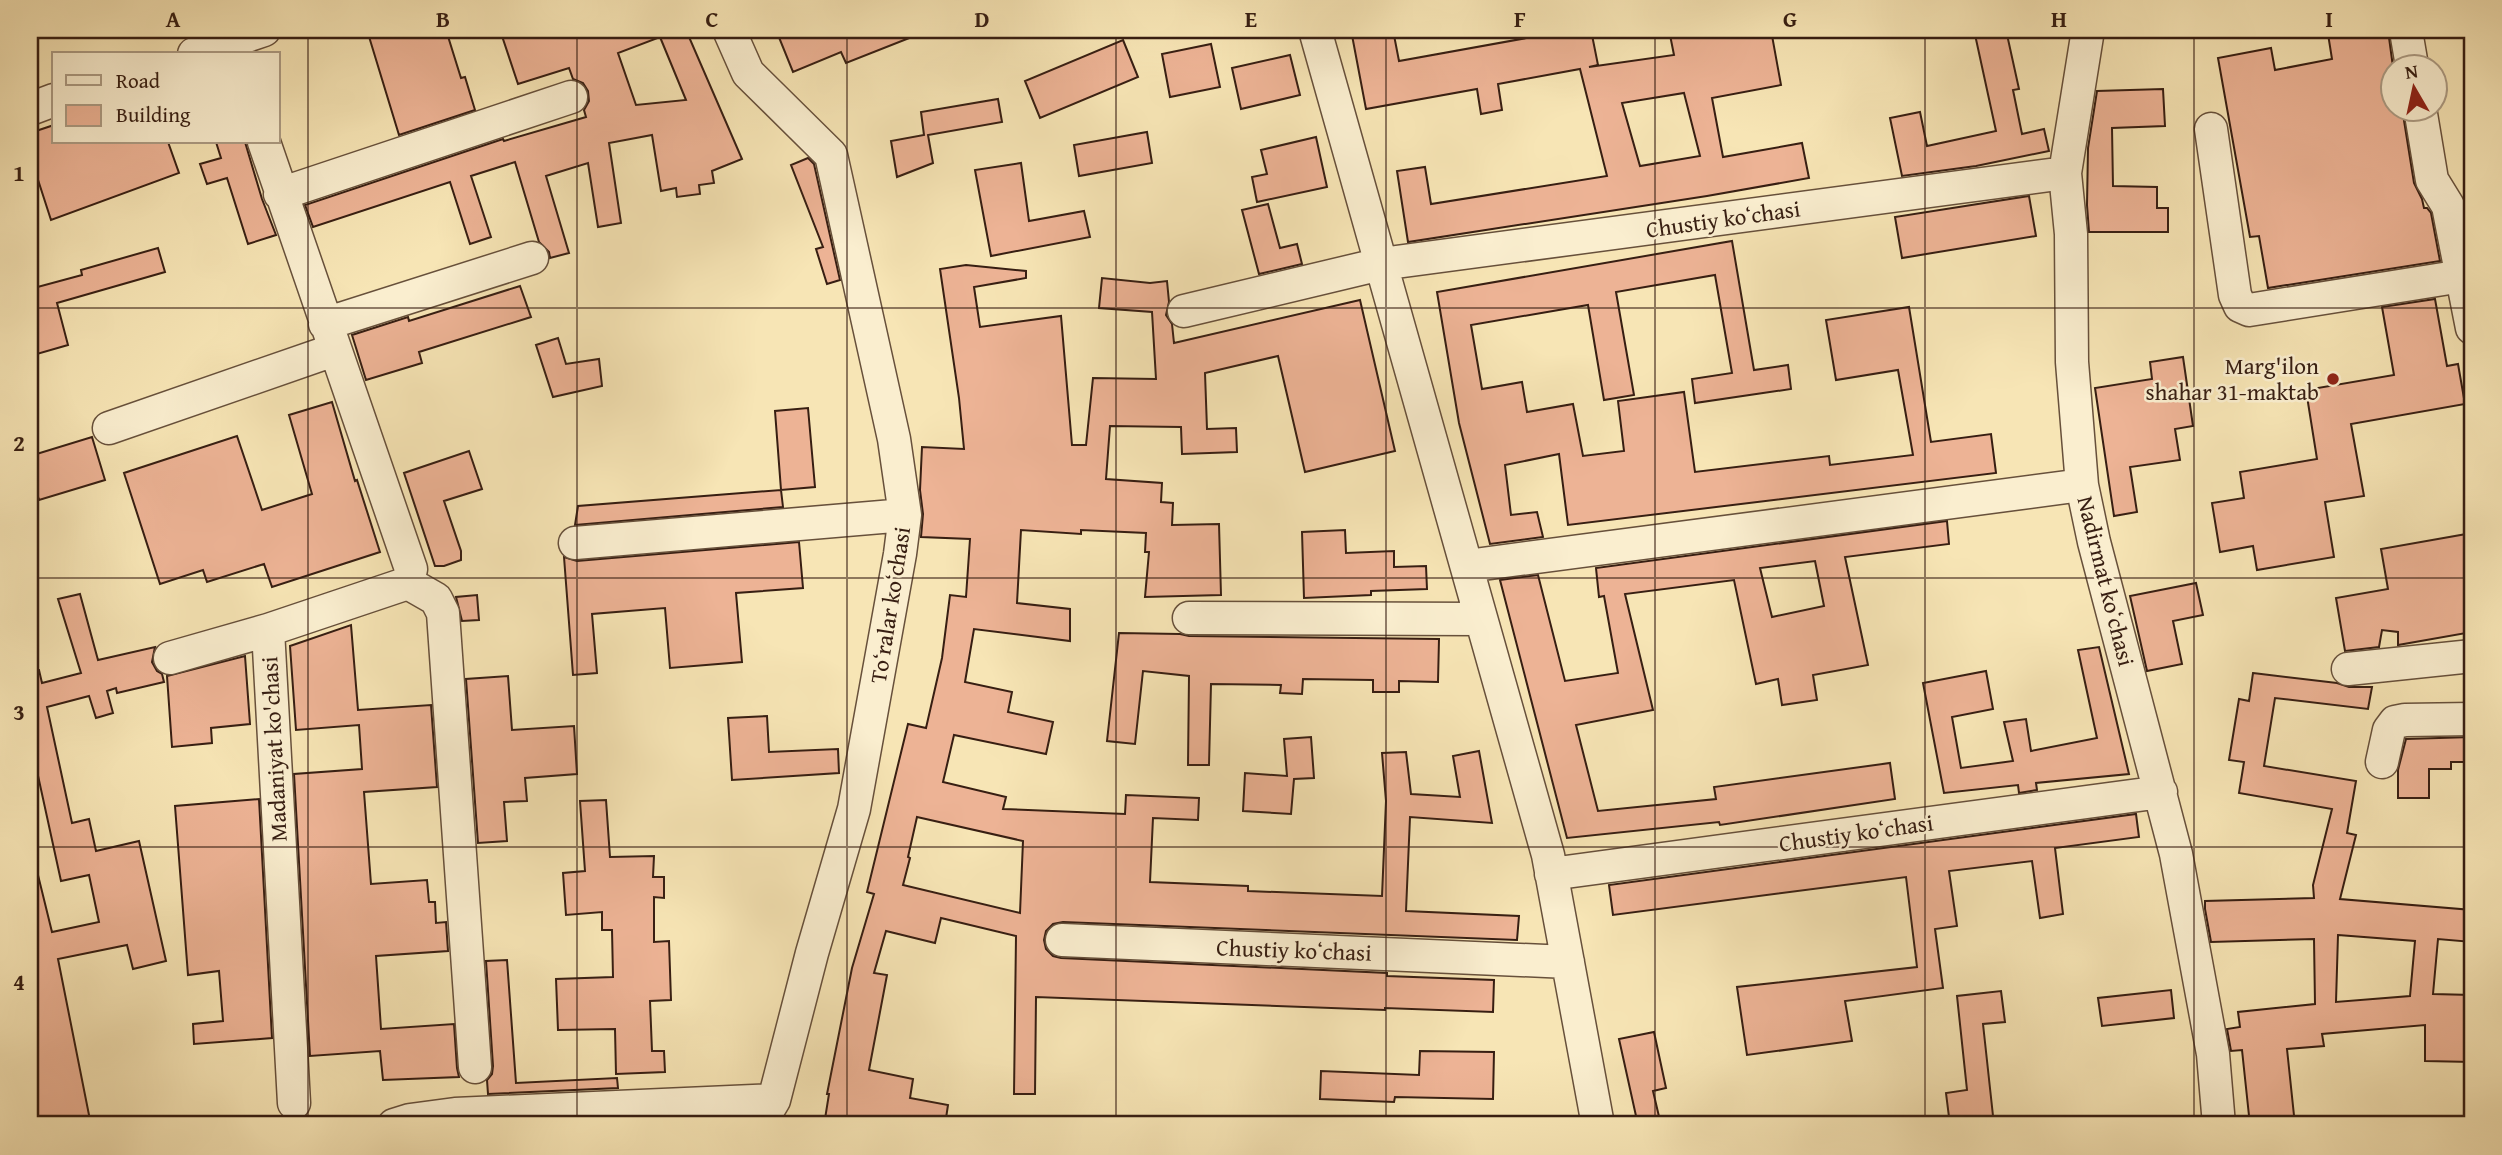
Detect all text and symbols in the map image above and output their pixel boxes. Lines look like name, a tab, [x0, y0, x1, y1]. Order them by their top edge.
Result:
text: A	[166, 2, 181, 35]
text: B	[436, 2, 450, 35]
text: C	[705, 2, 719, 35]
text: D	[975, 2, 990, 35]
text: E	[1245, 2, 1257, 35]
text: F	[1514, 2, 1526, 35]
text: G	[1783, 2, 1797, 35]
text: H	[2051, 2, 2067, 35]
text: I	[2325, 2, 2333, 35]
legend	[52, 52, 280, 144]
north arrow	[2380, 52, 2450, 122]
text: N	[2403, 56, 2420, 86]
text: Road	[116, 65, 161, 96]
text: Building	[116, 99, 191, 130]
text: 1	[13, 156, 25, 189]
street label: Chustiy koʻchasi	[1644, 191, 1802, 246]
place label: Marg'ilon shahar 31-maktab	[2145, 349, 2319, 408]
marker: Marg'ilon shahar 31-maktab	[2325, 371, 2341, 387]
text: 2	[13, 426, 25, 459]
street label: Nadirmat koʻchasi	[2069, 492, 2144, 669]
street label: Toʻralar koʻchasi	[861, 524, 918, 686]
street label: Madaniyat ko'chasi	[252, 656, 295, 843]
text: 3	[13, 695, 25, 728]
street label: Chustiy koʻchasi	[1777, 805, 1935, 860]
street label: Chustiy koʻchasi	[1216, 930, 1372, 969]
text: 4	[13, 965, 25, 998]

